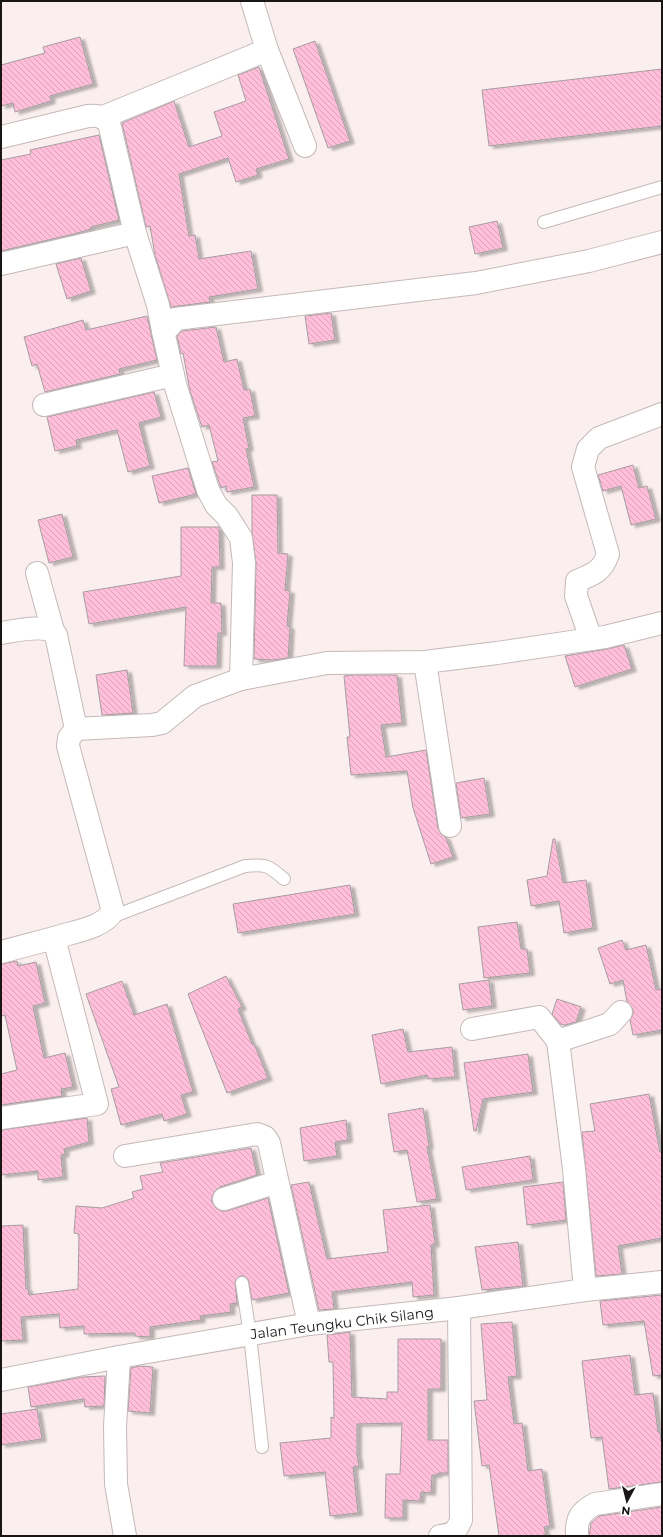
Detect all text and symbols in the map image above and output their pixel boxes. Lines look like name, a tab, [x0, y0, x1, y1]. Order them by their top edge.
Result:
street label: Jalan Teungku Chik Silang	[248, 1303, 435, 1343]
north arrow	[607, 1481, 647, 1521]
text: N	[621, 1503, 631, 1518]

